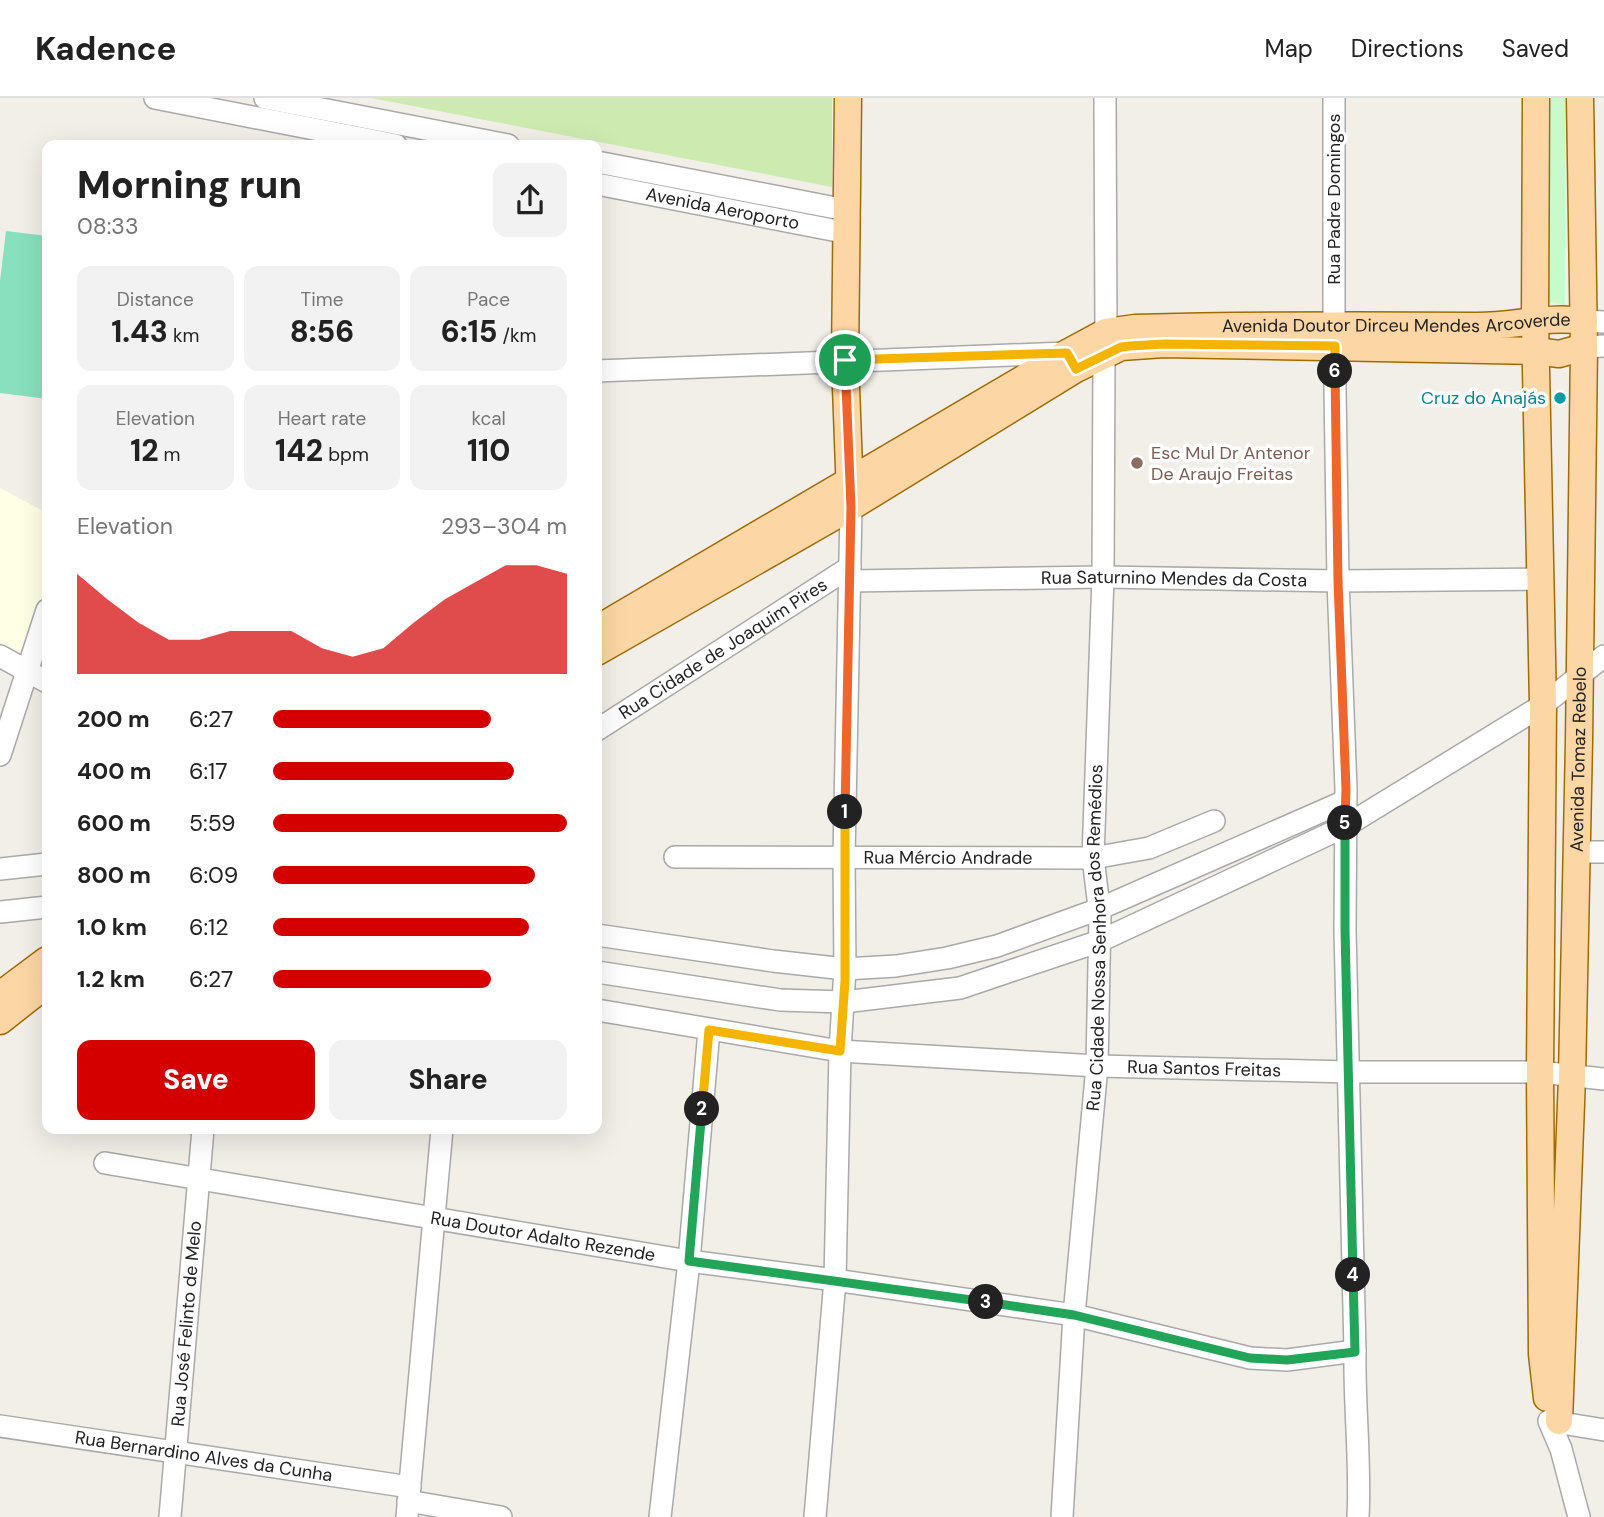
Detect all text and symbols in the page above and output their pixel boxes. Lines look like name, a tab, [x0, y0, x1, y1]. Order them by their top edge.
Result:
text: Kadence	[35, 27, 176, 70]
text: Map	[1265, 33, 1313, 64]
text: Directions	[1351, 33, 1464, 64]
text: Saved	[1502, 33, 1569, 64]
street label: Rua Padre Domingos	[1322, 113, 1346, 285]
text: Morning run	[77, 160, 302, 210]
button: share	[493, 163, 567, 237]
street label: Avenida Aeroporto	[644, 182, 801, 235]
text: 08:33	[77, 211, 139, 241]
text: Distance	[117, 287, 194, 312]
text: Time	[301, 287, 343, 312]
text: Pace	[467, 287, 510, 312]
street label: Avenida Doutor Dirceu Mendes Arcoverde	[1222, 308, 1571, 338]
text: 1.43	[111, 312, 168, 351]
text: 8:56	[290, 312, 354, 351]
text: 6:15	[441, 312, 497, 351]
text: km	[168, 323, 199, 348]
text: /km	[497, 323, 536, 348]
pin	[815, 330, 875, 390]
icon: arrive	[826, 341, 864, 379]
pin: 6	[1318, 354, 1352, 388]
text: 6	[1328, 358, 1341, 383]
place label: Cruz do Anajás	[1421, 386, 1546, 410]
marker: Cruz do Anajás	[1552, 390, 1568, 406]
text: Elevation	[116, 406, 195, 431]
text: Heart rate	[278, 406, 366, 431]
text: kcal	[471, 406, 506, 431]
text: 12	[130, 431, 159, 470]
text: 142	[275, 431, 323, 470]
text: 110	[467, 431, 510, 470]
place label: Esc Mul Dr Antenor De Araujo Freitas	[1151, 441, 1311, 486]
text: m	[159, 442, 181, 467]
text: bpm	[323, 442, 369, 467]
marker: Esc Mul Dr Antenor De Araujo Freitas	[1129, 455, 1145, 471]
text: Elevation	[77, 511, 173, 541]
text: 293–304 m	[441, 511, 567, 541]
street label: Rua Saturnino Mendes da Costa	[1041, 565, 1307, 592]
street label: Rua Cidade de Joaquim Pires	[614, 573, 832, 725]
street label: Avenida Tomaz Rebelo	[1565, 666, 1592, 852]
text: 200 m	[77, 704, 150, 734]
text: 6:27	[189, 704, 233, 734]
text: 400 m	[77, 756, 151, 786]
text: 6:17	[189, 756, 228, 786]
street label: Rua Cidade Nossa Senhora dos Remédios	[1081, 764, 1112, 1112]
pin: 1	[828, 794, 862, 830]
text: 1	[841, 799, 848, 824]
pin: 5	[1328, 806, 1362, 840]
text: 600 m	[77, 808, 151, 838]
text: 5:59	[189, 808, 235, 838]
text: 5	[1339, 810, 1350, 835]
street label: Rua Mércio Andrade	[863, 845, 1033, 870]
text: 800 m	[77, 860, 151, 890]
text: 6:09	[189, 860, 238, 890]
text: 1.0 km	[77, 912, 147, 942]
text: 6:12	[189, 912, 229, 942]
text: 1.2 km	[77, 964, 145, 994]
text: 6:27	[189, 964, 233, 994]
button: Save	[77, 1040, 315, 1120]
button: Share	[329, 1040, 567, 1120]
street label: Rua Santos Freitas	[1127, 1055, 1281, 1082]
pin: 2	[684, 1091, 720, 1126]
text: 2	[696, 1096, 707, 1121]
street label: Rua Doutor Adalto Rezende	[429, 1206, 657, 1267]
street label: Rua José Felinto de Melo	[166, 1220, 207, 1428]
pin: 4	[1336, 1258, 1370, 1292]
text: 4	[1346, 1262, 1359, 1287]
pin: 3	[968, 1284, 1004, 1320]
text: 3	[980, 1289, 991, 1314]
street label: Rua Bernardino Alves da Cunha	[73, 1425, 334, 1487]

